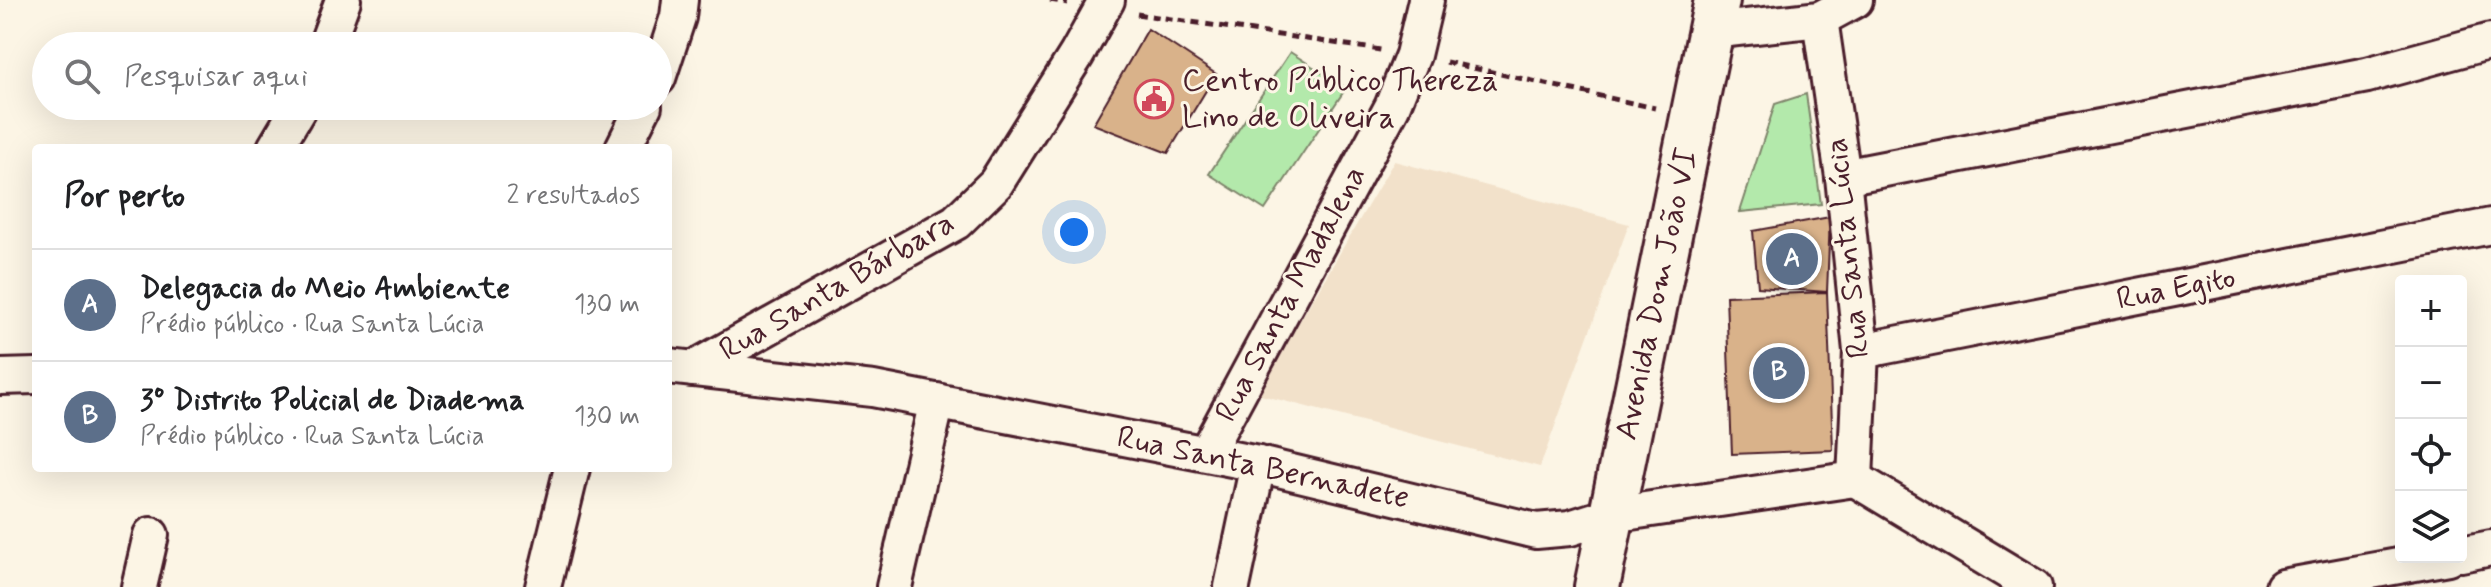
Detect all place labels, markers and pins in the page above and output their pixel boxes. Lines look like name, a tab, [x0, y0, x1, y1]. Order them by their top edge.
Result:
place label: Centro Público Thereza Lino de Oliveira	[1182, 60, 1498, 139]
public building icon: Centro Público Thereza Lino de Oliveira	[1133, 78, 1175, 120]
pin: A	[1766, 229, 1818, 289]
pin: B	[1753, 343, 1805, 403]

